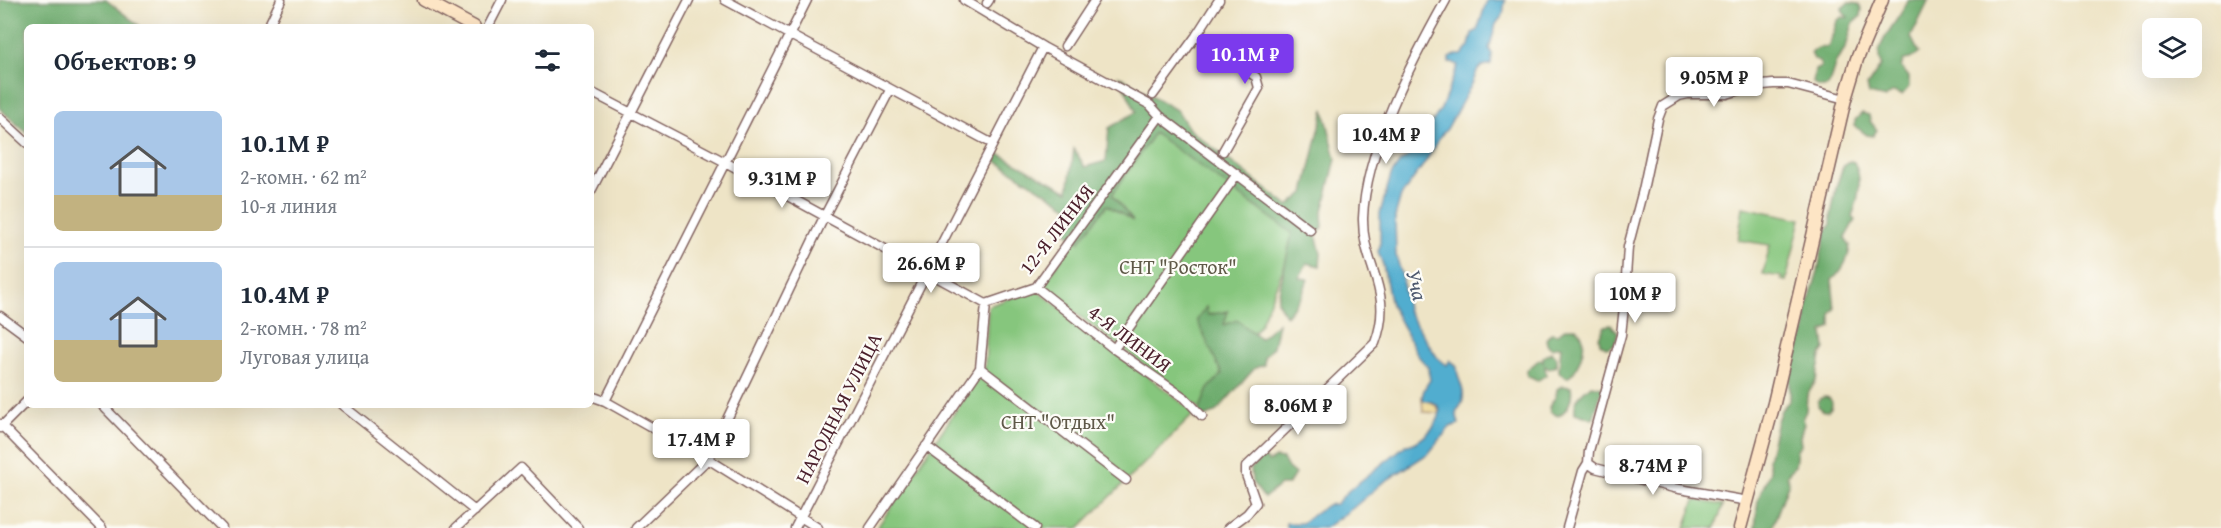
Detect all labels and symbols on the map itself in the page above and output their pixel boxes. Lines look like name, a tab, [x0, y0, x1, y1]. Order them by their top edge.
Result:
pin: 10.1M ₽	[1190, 34, 1300, 85]
pin: 9.05M ₽	[1659, 57, 1769, 108]
pin: 10.4M ₽	[1331, 114, 1441, 165]
pin: 9.31M ₽	[727, 158, 837, 209]
street label: 12-Я ЛИНИЯ	[1012, 178, 1101, 280]
pin: 26.6M ₽	[876, 243, 986, 294]
park label: СНТ "Росток"	[1119, 252, 1237, 281]
water label: Уча	[1398, 266, 1436, 304]
pin: 10M ₽	[1593, 273, 1677, 324]
street label: 4-Я ЛИНИЯ	[1082, 297, 1178, 379]
street label: НАРОДНАЯ УЛИЦА	[787, 327, 889, 489]
pin: 8.06M ₽	[1243, 385, 1353, 436]
park label: СНТ "Отдых"	[1001, 407, 1115, 436]
pin: 17.4M ₽	[646, 419, 756, 470]
pin: 8.74M ₽	[1598, 445, 1708, 496]

